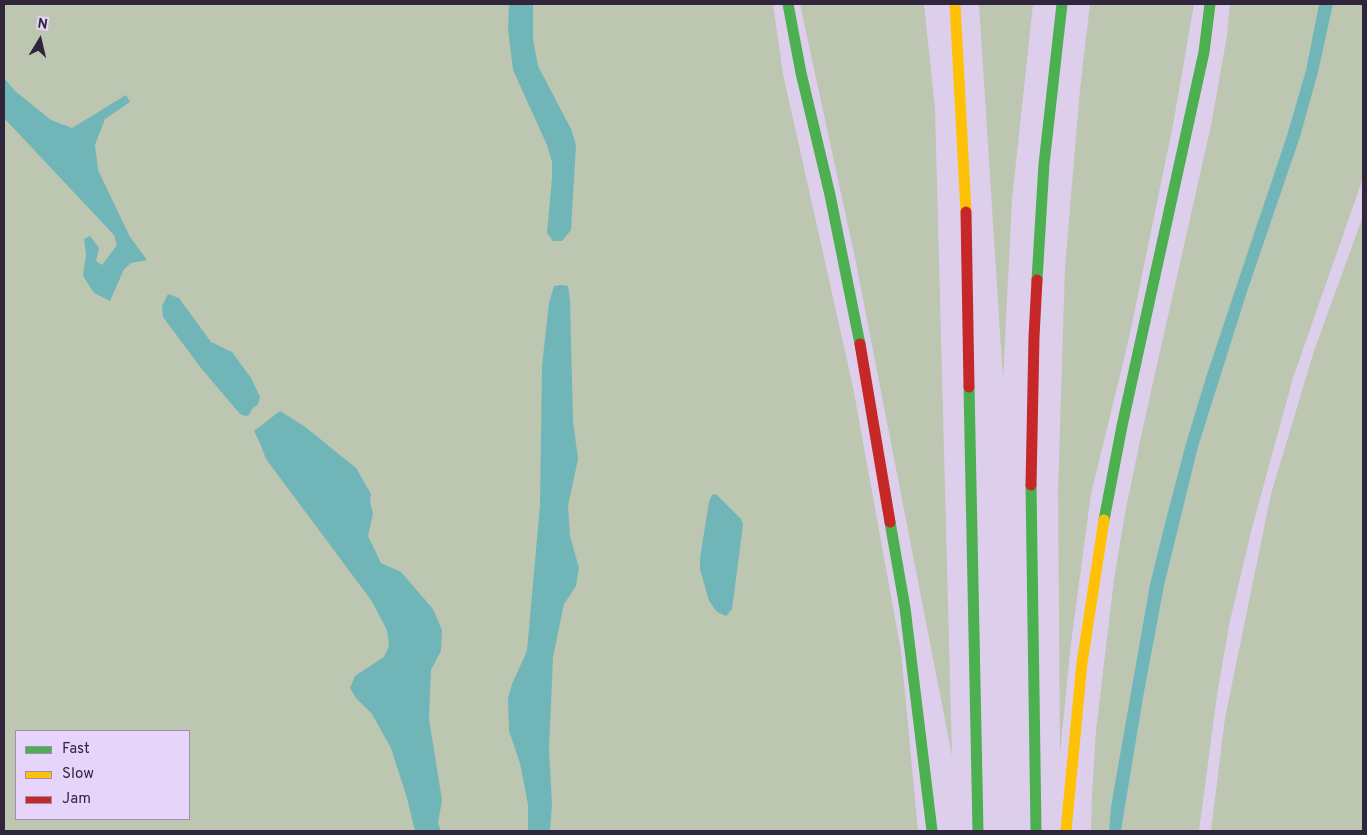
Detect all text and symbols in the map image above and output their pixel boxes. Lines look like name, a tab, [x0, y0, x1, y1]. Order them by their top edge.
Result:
north arrow	[15, 15, 65, 65]
text: N	[36, 16, 49, 34]
legend	[15, 730, 190, 820]
text: Fast	[62, 740, 90, 759]
text: Slow	[62, 765, 94, 784]
text: Jam	[62, 790, 91, 809]

